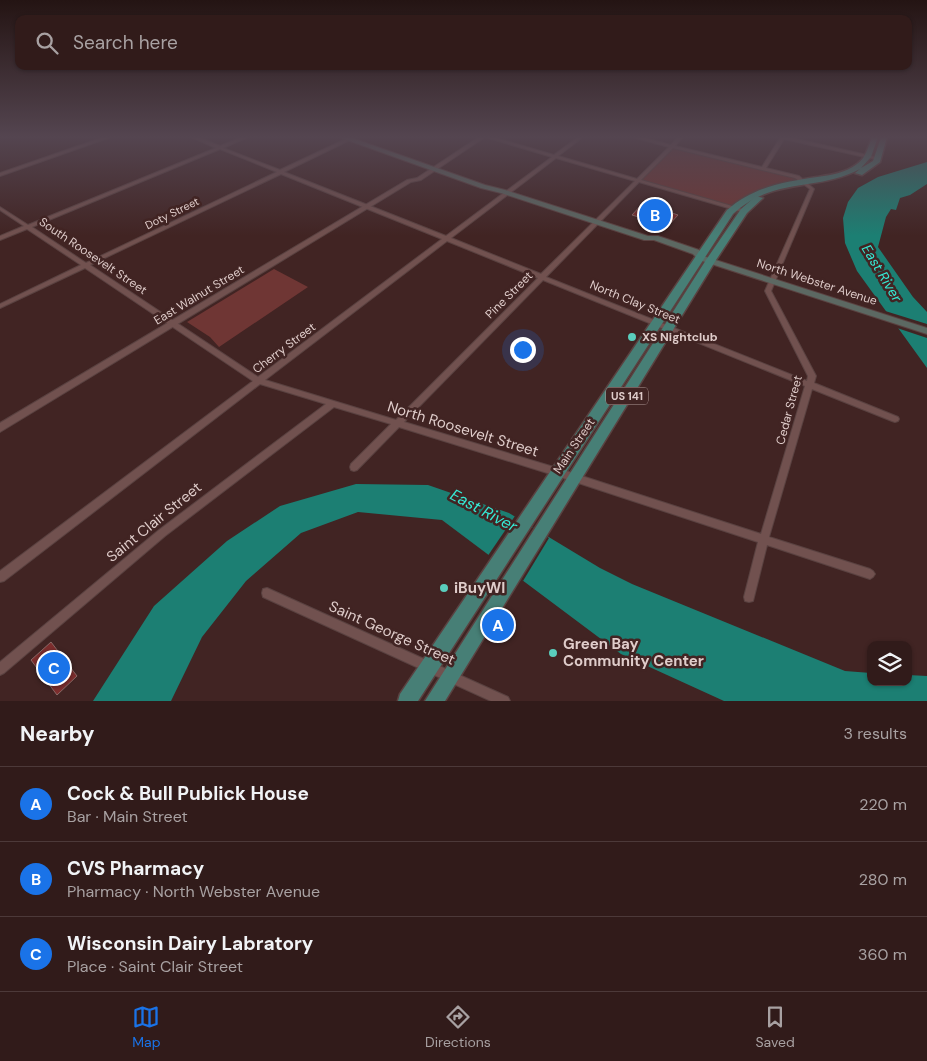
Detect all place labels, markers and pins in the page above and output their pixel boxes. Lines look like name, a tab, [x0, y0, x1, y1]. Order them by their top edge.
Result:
pin: B	[639, 196, 671, 234]
place label: XS Nightclub	[642, 329, 718, 345]
marker: XS Nightclub	[626, 331, 638, 343]
place label: iBuyWI	[454, 578, 505, 598]
marker: iBuyWI	[438, 582, 450, 594]
pin: A	[482, 606, 514, 644]
place label: Green Bay Community Center	[563, 634, 704, 671]
marker: Green Bay Community Center	[547, 647, 559, 659]
pin: C	[38, 649, 70, 687]

